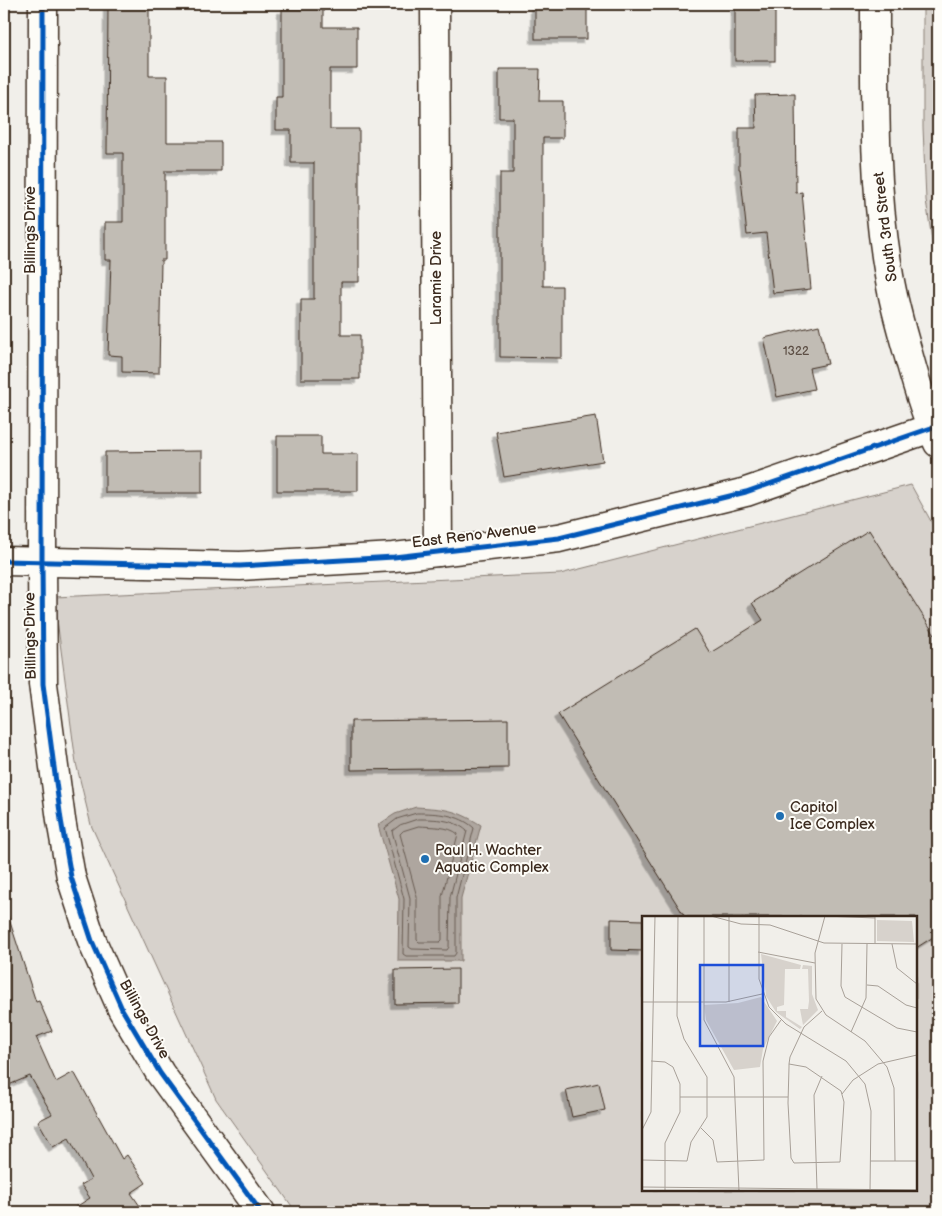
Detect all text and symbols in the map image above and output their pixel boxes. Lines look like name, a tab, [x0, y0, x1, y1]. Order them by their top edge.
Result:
street label: South 3rd Street	[869, 170, 902, 283]
street label: Billings Drive	[21, 186, 40, 274]
street label: Laramie Drive	[427, 231, 446, 325]
house number: 1322	[783, 344, 809, 359]
street label: East Reno Avenue	[411, 518, 538, 553]
street label: Billings Drive	[20, 592, 41, 680]
place label: Capitol Ice Complex	[790, 798, 875, 834]
marker: Capitol Ice Complex	[774, 810, 786, 822]
place label: Paul H. Wachter Aquatic Complex	[435, 841, 549, 877]
marker: Paul H. Wachter Aquatic Complex	[419, 853, 431, 865]
inset map	[642, 916, 917, 1191]
street label: Billings Drive	[115, 976, 174, 1062]

